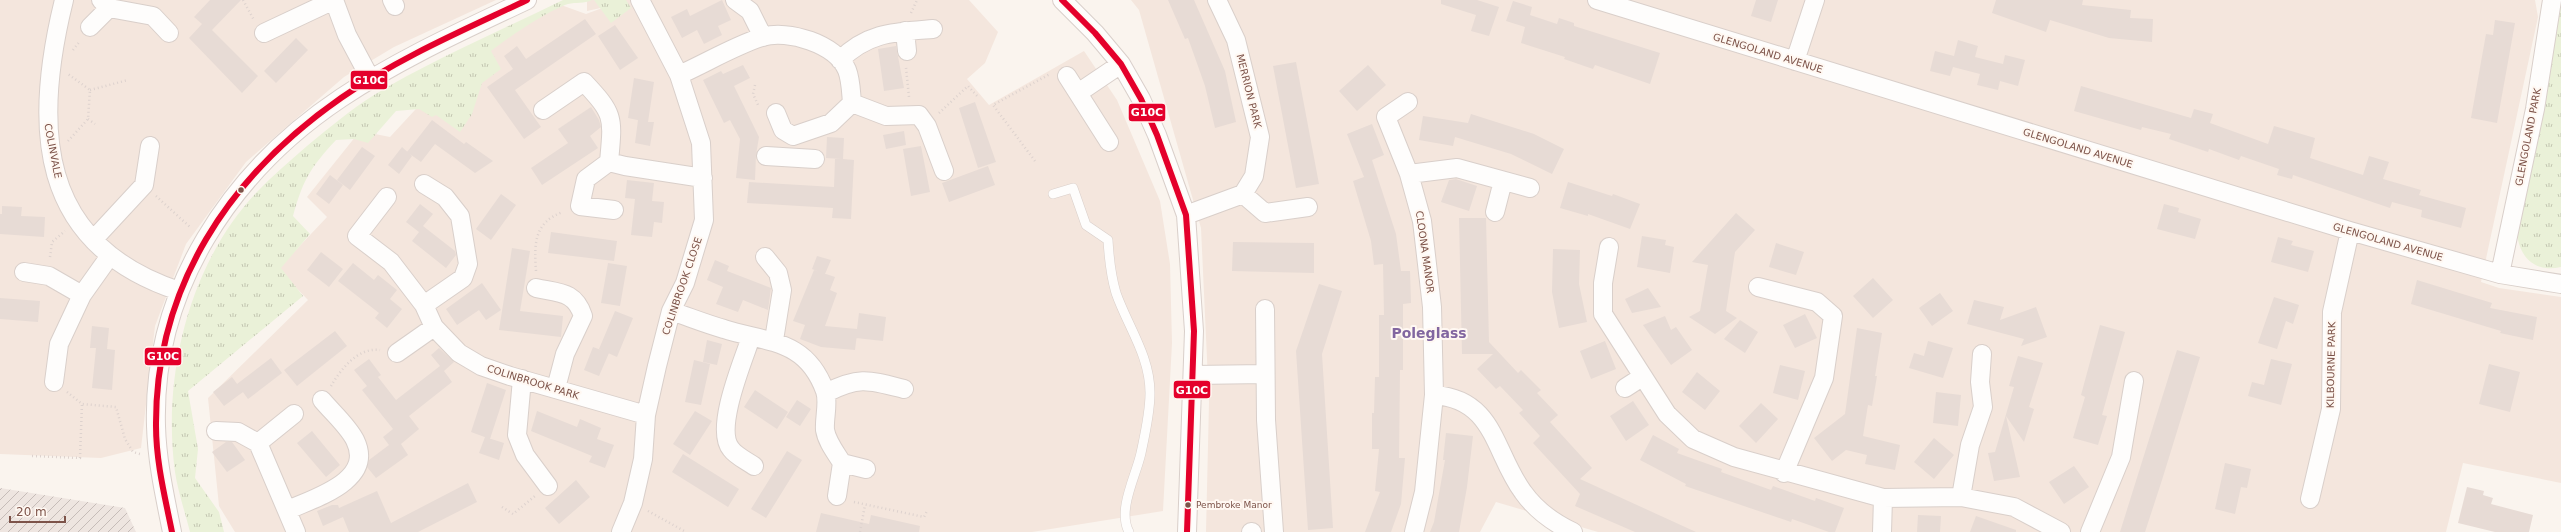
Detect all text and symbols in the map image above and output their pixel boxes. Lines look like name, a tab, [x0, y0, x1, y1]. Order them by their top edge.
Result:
street label: GLENGOLAND AVENUE	[1712, 31, 1824, 75]
street label: MERRION PARK	[1234, 53, 1264, 130]
line badge: G10C	[350, 70, 388, 90]
text: G10C	[353, 74, 385, 87]
street label: GLENGOLAND PARK	[2513, 87, 2543, 187]
line badge: G10C	[1128, 103, 1166, 122]
text: G10C	[1131, 106, 1163, 119]
street label: COLINVALE	[42, 123, 64, 179]
street label: GLENGOLAND AVENUE	[2022, 126, 2134, 170]
unlabelled marker	[236, 185, 246, 195]
street label: CLOONA MANOR	[1414, 210, 1436, 294]
street label: GLENGOLAND AVENUE	[2332, 221, 2444, 263]
street label: COLINBROOK CLOSE	[660, 236, 704, 336]
street label: KILBOURNE PARK	[2325, 321, 2337, 408]
district label: Poleglass	[1391, 325, 1467, 341]
line badge: G10C	[144, 347, 182, 366]
text: G10C	[147, 350, 179, 363]
street label: COLINBROOK PARK	[486, 363, 581, 401]
line badge: G10C	[1173, 380, 1211, 399]
text: G10C	[1176, 384, 1208, 397]
scale bar	[10, 498, 65, 524]
marker: Pembroke Manor	[1183, 500, 1193, 510]
place label: Pembroke Manor	[1196, 500, 1272, 510]
text: 20 m	[16, 505, 47, 519]

